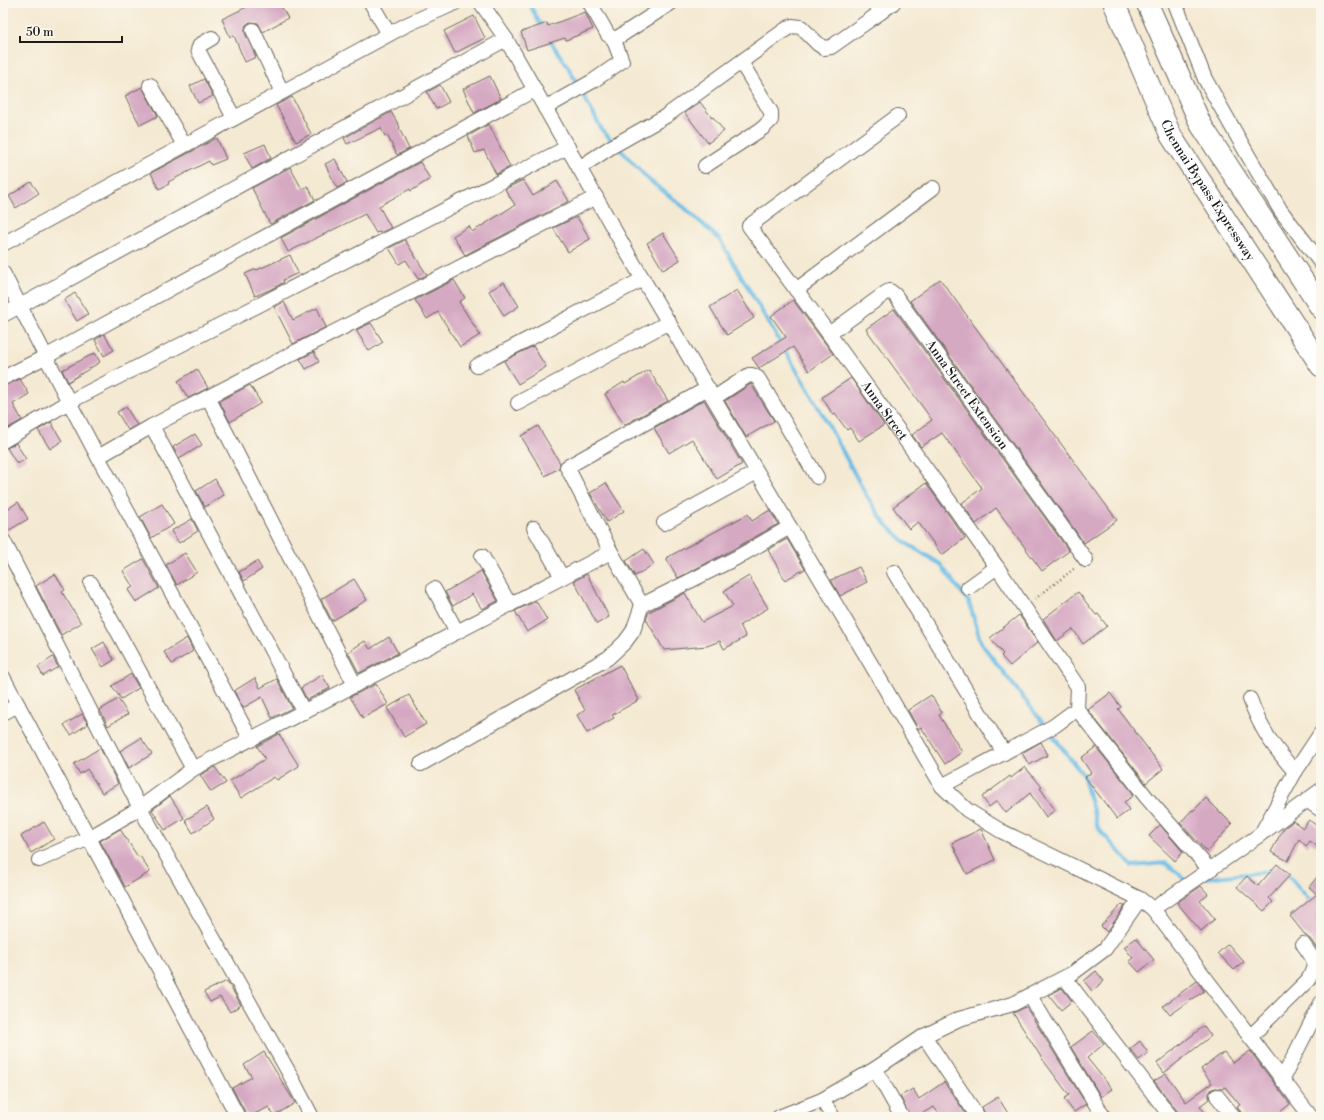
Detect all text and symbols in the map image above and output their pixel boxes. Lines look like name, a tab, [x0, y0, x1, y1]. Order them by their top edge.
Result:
scale bar	[20, 18, 122, 44]
text: 50 m	[26, 25, 54, 40]
street label: Chennai Bypass Expressway	[1157, 117, 1259, 264]
street label: Anna Street Extension	[921, 336, 1012, 453]
street label: Anna Street	[857, 377, 911, 444]

